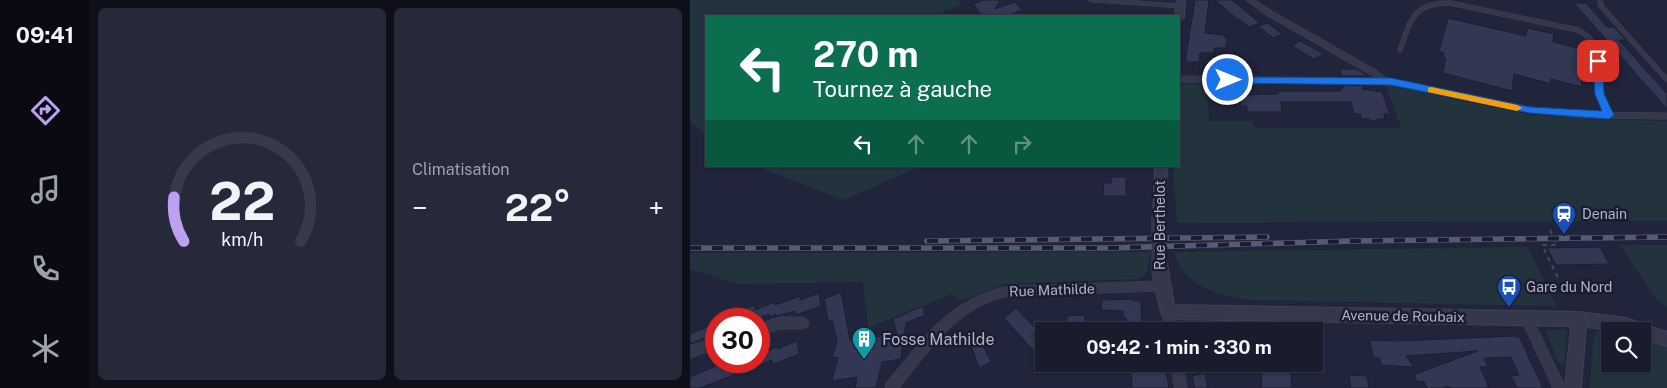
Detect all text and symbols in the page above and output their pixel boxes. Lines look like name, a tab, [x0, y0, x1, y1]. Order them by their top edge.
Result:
text: 09:41	[16, 22, 74, 48]
text: 270 m	[813, 34, 919, 75]
icon: left	[730, 35, 795, 100]
pin	[1577, 40, 1619, 82]
icon: arrive	[1584, 47, 1612, 75]
position arrow	[1201, 53, 1253, 105]
text: Tournez à gauche	[813, 76, 992, 102]
icon: directions	[28, 93, 63, 128]
icon: left	[849, 130, 877, 158]
icon: ahead	[902, 130, 930, 158]
icon: ahead	[955, 130, 983, 158]
icon: right	[1008, 130, 1036, 158]
text: Climatisation	[412, 160, 509, 179]
text: 22	[209, 171, 275, 232]
icon: music	[28, 172, 63, 207]
street label: Rue Berthelot	[1152, 180, 1168, 270]
text: 22°	[505, 185, 571, 230]
text: −	[412, 191, 428, 224]
text: +	[648, 191, 664, 224]
station icon: Denain	[1551, 201, 1577, 235]
place label: Denain	[1582, 206, 1627, 222]
text: km/h	[221, 229, 263, 250]
icon: phone	[28, 251, 63, 286]
bus stop icon: Gare du Nord	[1496, 274, 1522, 308]
place label: Gare du Nord	[1526, 279, 1612, 295]
street label: Rue Mathilde	[1009, 281, 1095, 299]
street label: Avenue de Roubaix	[1341, 307, 1465, 325]
speed limit sign: 30	[705, 308, 770, 373]
map controls	[1601, 322, 1651, 372]
button: search	[1601, 322, 1651, 372]
building icon: Fosse Mathilde	[851, 326, 877, 360]
place label: Fosse Mathilde	[882, 330, 994, 349]
icon: climate	[28, 331, 63, 366]
text: 09:42 · 1 min · 330 m	[1086, 336, 1272, 358]

